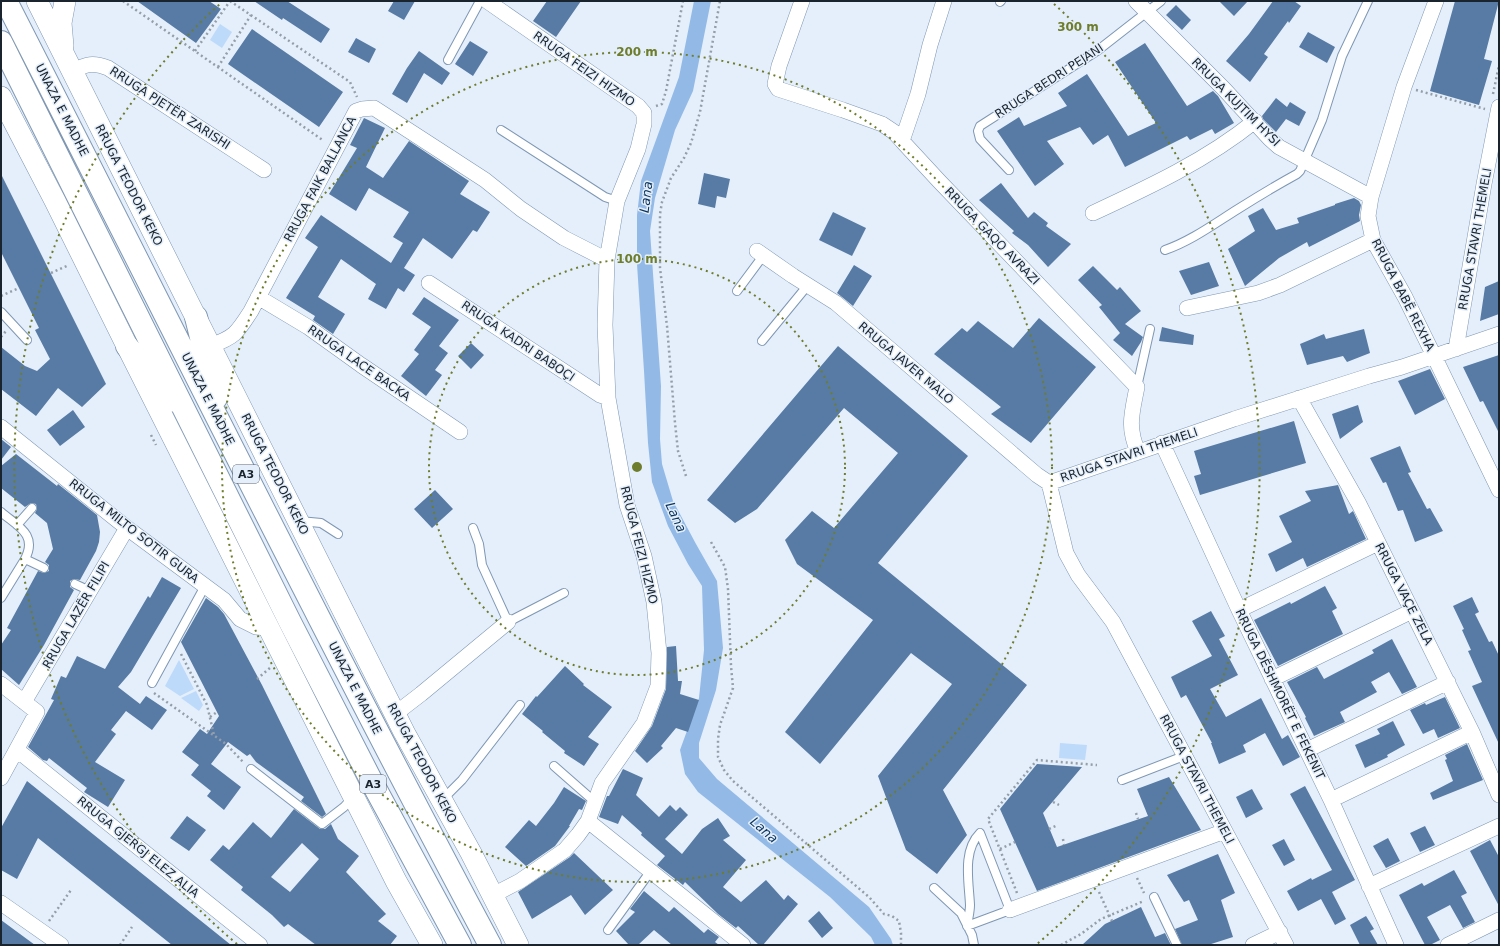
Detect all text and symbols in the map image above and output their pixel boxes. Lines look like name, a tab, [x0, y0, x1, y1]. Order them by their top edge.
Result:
text: 300 m	[1057, 20, 1099, 34]
street label: RRUGA FEIZI HIZMO	[530, 29, 638, 109]
street label: RRUGA BEDRI PEJANI	[992, 41, 1106, 121]
text: 200 m	[616, 45, 658, 59]
street label: RRUGA KUJTIM HYSI	[1189, 55, 1283, 149]
street label: UNAZA E MADHE	[33, 61, 91, 159]
street label: RRUGA PJETËR ZARISHI	[107, 63, 233, 152]
street label: RRUGA FAIK BALLANCA	[281, 113, 359, 244]
street label: RRUGA TEODOR KEKO	[92, 122, 166, 248]
street label: RRUGA STAVRI THEMELI	[1456, 167, 1494, 311]
water label: Lana	[637, 180, 655, 214]
street label: RRUGA GAQO AVRAZI	[942, 184, 1042, 288]
street label: RRUGA BABË REXHA	[1369, 236, 1439, 354]
text: 100 m	[616, 252, 658, 266]
street label: RRUGA KADRI BABOÇI	[459, 298, 577, 384]
street label: RRUGA JAVER MALO	[856, 319, 956, 407]
street label: RRUGA LACE BACKA	[305, 322, 414, 404]
street label: UNAZA E MADHE	[179, 350, 237, 448]
street label: RRUGA TEODOR KEKO	[238, 411, 312, 537]
street label: RRUGA STAVRI THEMELI	[1059, 425, 1199, 485]
centre of rings	[630, 460, 644, 474]
road number: A3	[233, 465, 259, 483]
street label: RRUGA MILTO SOTIR GURA	[66, 476, 202, 586]
street label: RRUGA FEIZI HIZMO	[618, 485, 660, 605]
water label: Lana	[663, 500, 689, 534]
street label: RRUGA VAÇE ZELA	[1372, 540, 1436, 648]
street label: RRUGA LAZËR FILIPI	[39, 558, 112, 671]
street label: RRUGA DËSHMORËT E FEKENIT	[1232, 606, 1329, 782]
street label: UNAZA E MADHE	[326, 639, 384, 737]
street label: RRUGA TEODOR KEKO	[384, 701, 460, 825]
street label: RRUGA STAVRI THEMELI	[1157, 712, 1237, 846]
road number: A3	[360, 775, 386, 793]
street label: RRUGA GJERGJ ELEZ ALIA	[74, 794, 202, 901]
water label: Lana	[747, 814, 781, 846]

